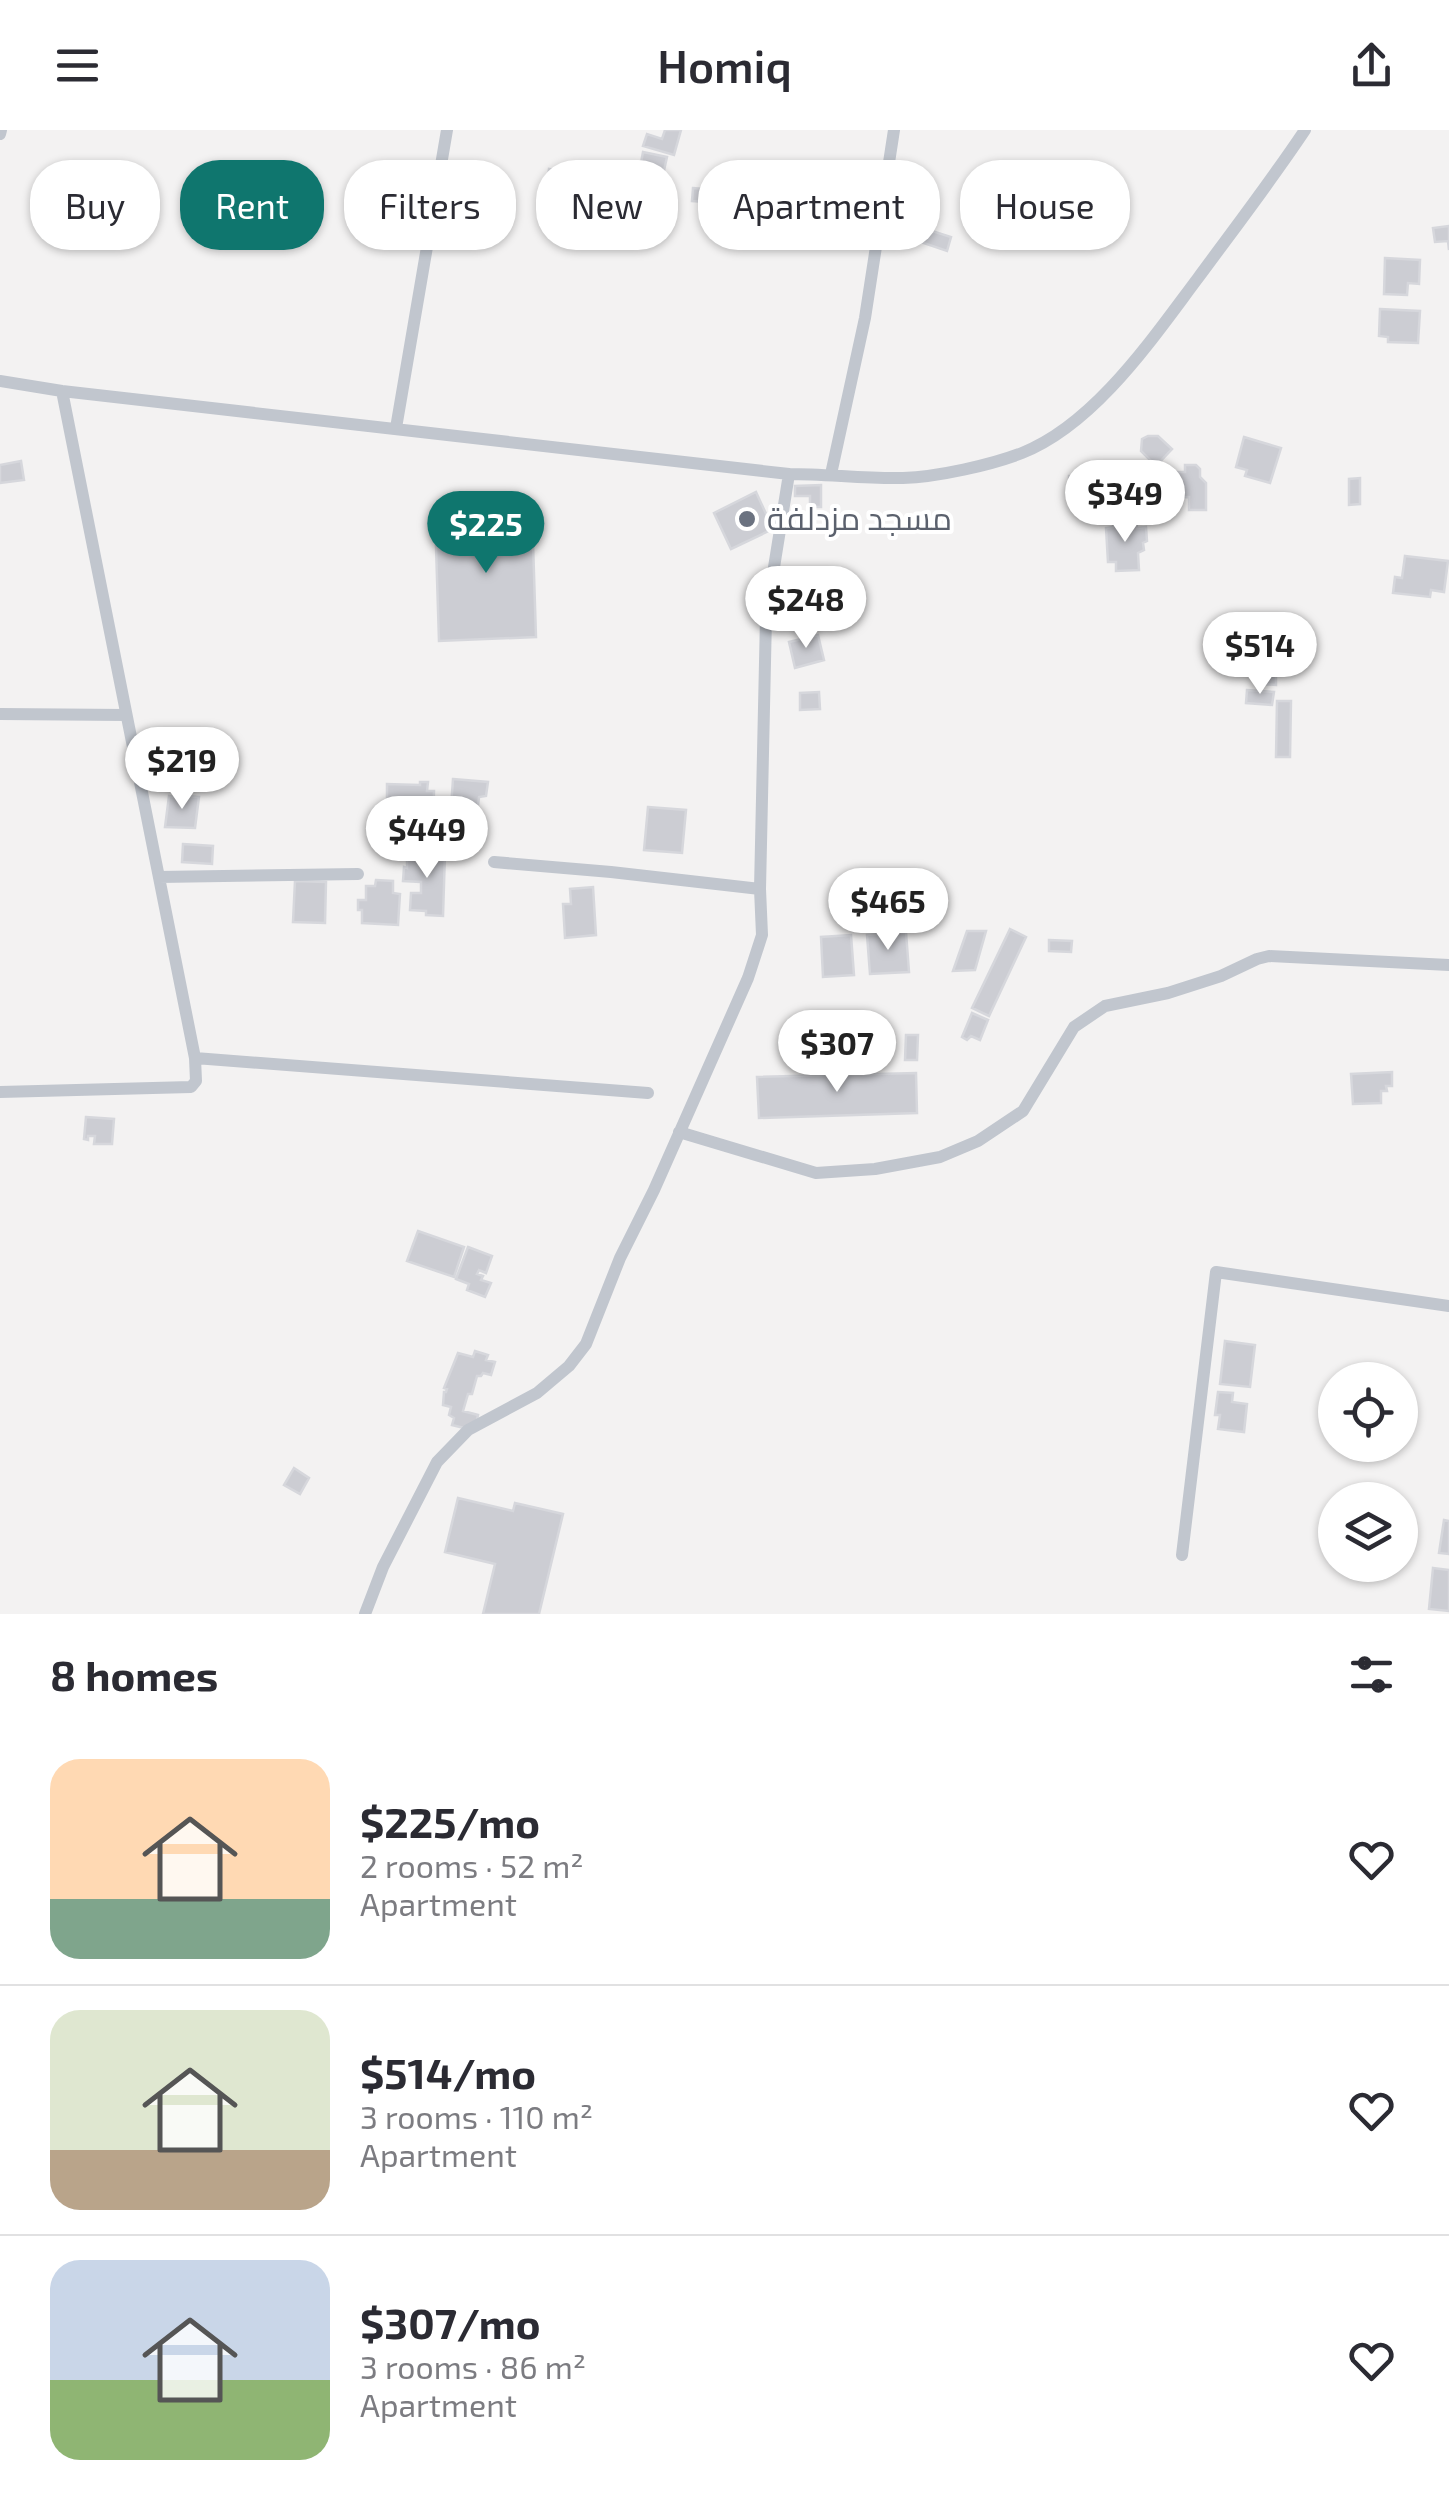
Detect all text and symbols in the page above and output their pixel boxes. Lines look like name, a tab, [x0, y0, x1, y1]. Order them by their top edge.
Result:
icon: menu	[50, 38, 105, 93]
text: Homiq	[657, 38, 792, 92]
icon: share	[1344, 38, 1399, 93]
chip: Buy	[30, 160, 160, 250]
chip: Rent	[180, 160, 324, 250]
chip: Filters	[344, 160, 516, 250]
chip: New	[536, 160, 678, 250]
chip: Apartment	[698, 160, 940, 250]
chip: House	[960, 160, 1130, 250]
pin: $349	[1066, 460, 1184, 545]
text: $349	[1087, 473, 1163, 511]
pin: $225	[427, 491, 545, 576]
place label: مسجد مزدلفة	[767, 498, 952, 537]
text: $225	[449, 504, 523, 542]
marker: مسجد مزدلفة	[736, 508, 758, 530]
pin: $248	[747, 566, 865, 651]
text: $248	[767, 579, 845, 617]
pin: $514	[1201, 612, 1319, 697]
text: $514	[1225, 625, 1295, 663]
pin: $219	[123, 727, 241, 812]
text: $219	[147, 740, 217, 778]
pin: $449	[368, 796, 486, 881]
text: $449	[388, 809, 466, 847]
pin: $465	[829, 868, 947, 953]
text: $465	[850, 881, 926, 919]
pin: $307	[778, 1010, 896, 1095]
text: $307	[800, 1023, 874, 1061]
map controls	[1318, 1362, 1418, 1582]
button: locate	[1318, 1362, 1418, 1462]
button: layers	[1318, 1482, 1418, 1582]
icon: filters	[1344, 1647, 1399, 1702]
text: 8 homes	[50, 1649, 218, 1699]
text: $225/mo	[360, 1796, 540, 1846]
icon: home	[130, 1799, 250, 1919]
icon: heart	[1344, 1832, 1399, 1887]
text: 2 rooms · 52 m²	[360, 1846, 584, 1884]
text: Apartment	[360, 1884, 517, 1922]
text: $514/mo	[360, 2047, 536, 2097]
icon: home	[130, 2050, 250, 2170]
icon: heart	[1344, 2083, 1399, 2138]
text: 3 rooms · 110 m²	[360, 2097, 593, 2135]
text: Apartment	[360, 2135, 517, 2173]
text: $307/mo	[360, 2297, 541, 2347]
icon: home	[130, 2300, 250, 2420]
icon: heart	[1344, 2333, 1399, 2388]
text: 3 rooms · 86 m²	[360, 2347, 586, 2385]
text: Apartment	[360, 2385, 517, 2423]

